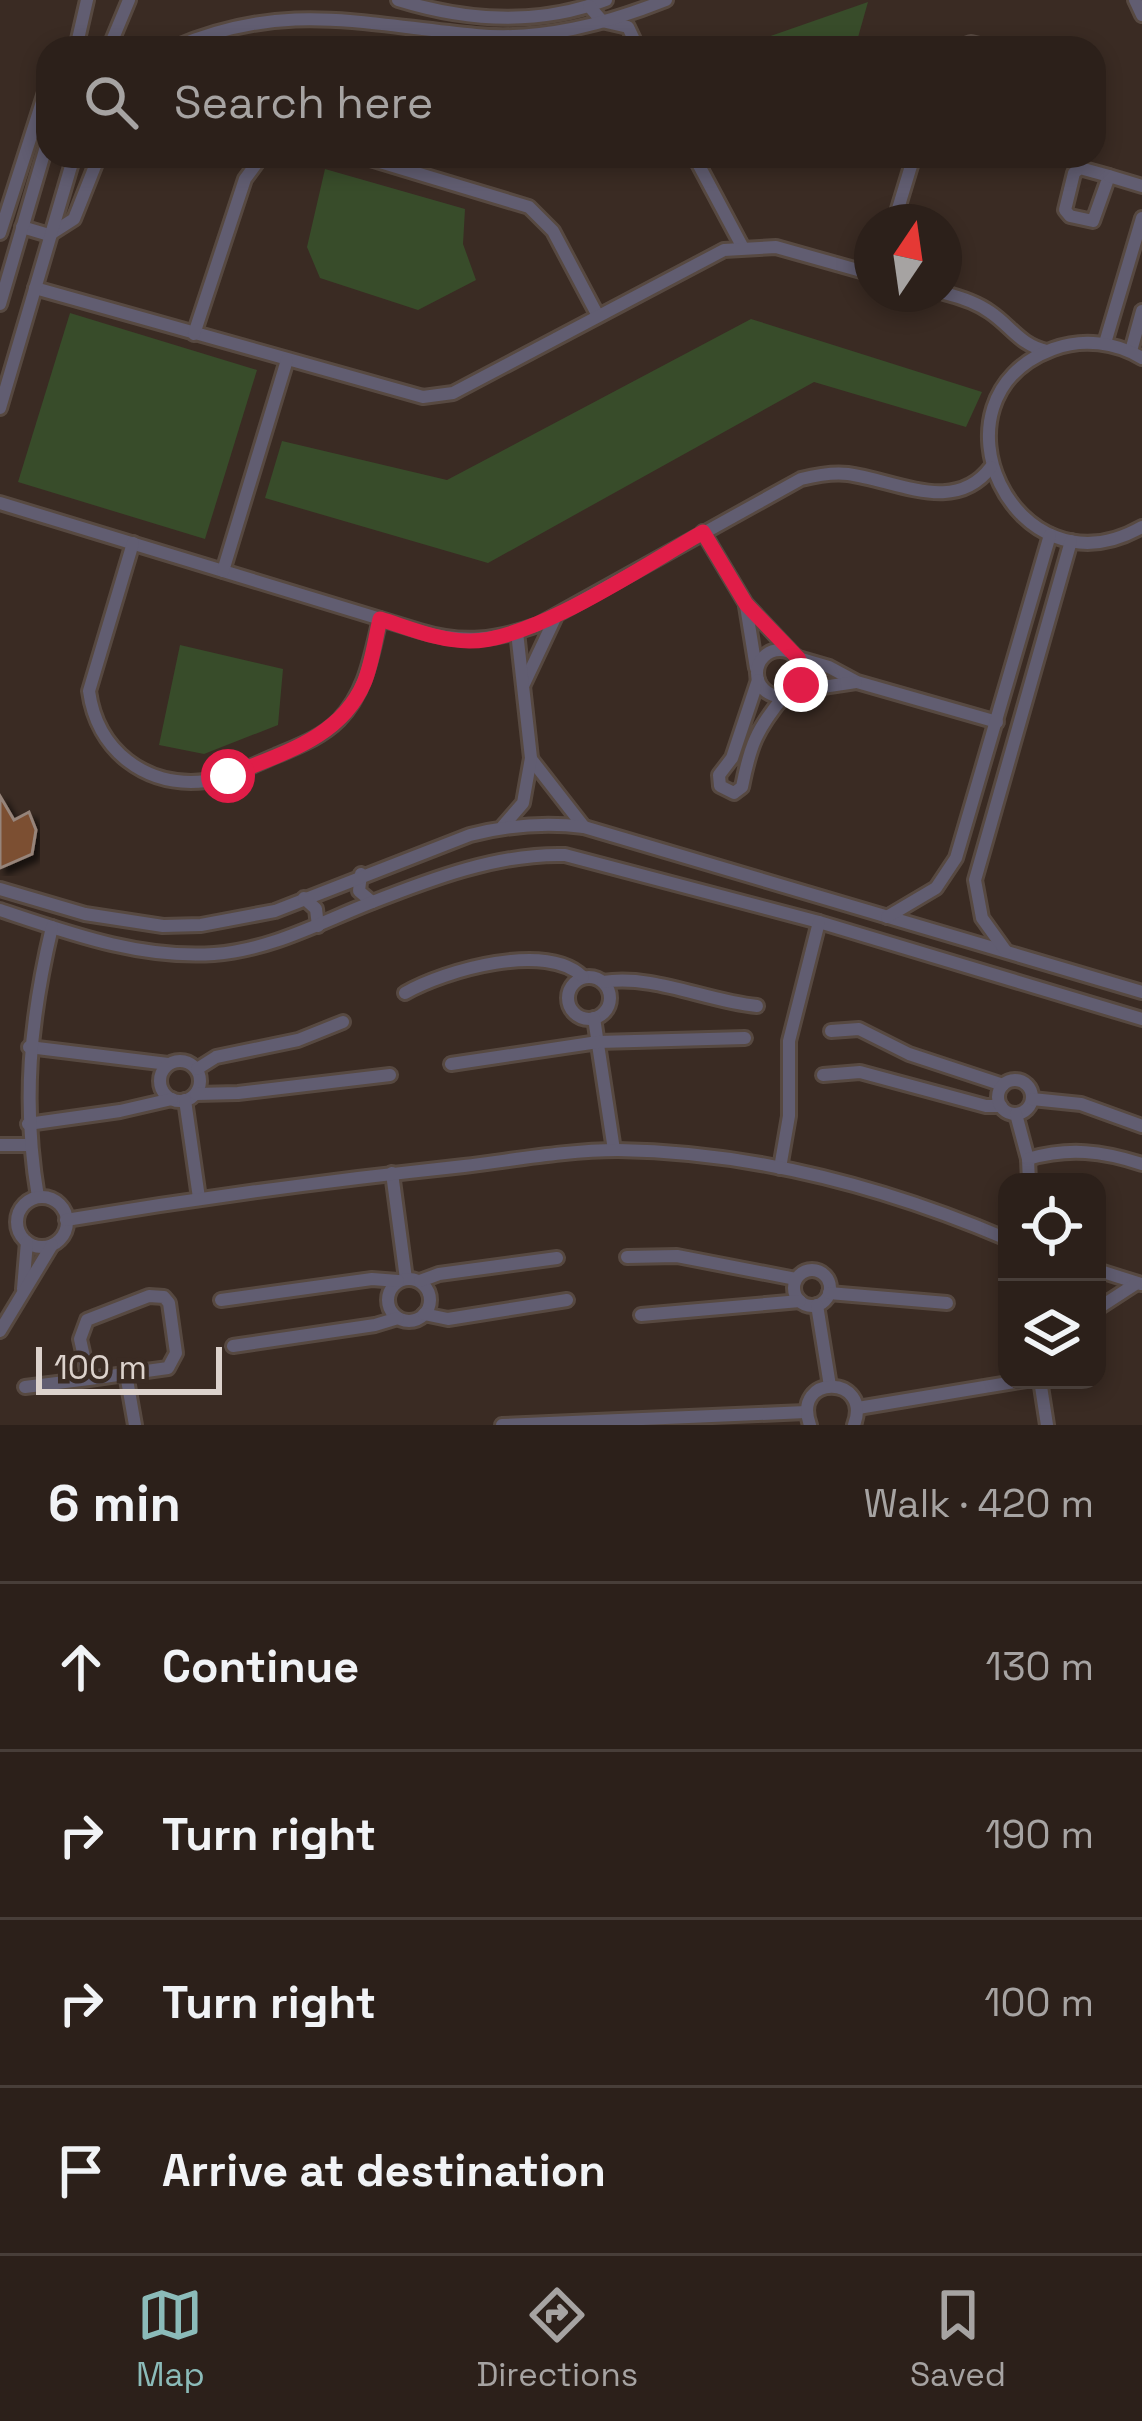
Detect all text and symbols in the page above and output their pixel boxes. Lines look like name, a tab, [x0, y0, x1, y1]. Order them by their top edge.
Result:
search box	[36, 36, 1106, 168]
icon: search	[78, 69, 144, 135]
text: Search here	[174, 74, 433, 131]
north arrow	[854, 204, 962, 312]
route end	[774, 658, 828, 712]
route start	[201, 749, 255, 803]
map controls	[998, 1173, 1106, 1389]
button: locate	[998, 1173, 1106, 1281]
button: layers	[998, 1281, 1106, 1389]
scale bar	[36, 1341, 222, 1394]
text: 100 m	[54, 1347, 147, 1389]
text: 6 min	[48, 1471, 181, 1536]
text: Walk · 420 m	[864, 1479, 1094, 1528]
icon: ahead	[48, 1634, 114, 1700]
text: Continue	[162, 1638, 359, 1695]
text: 130 m	[986, 1642, 1094, 1691]
icon: right	[48, 1802, 114, 1868]
text: Turn right	[162, 1806, 376, 1863]
text: 190 m	[985, 1810, 1094, 1859]
icon: right	[48, 1970, 114, 2036]
text: Turn right	[162, 1974, 376, 2031]
text: 100 m	[984, 1978, 1094, 2027]
icon: arrive	[48, 2138, 114, 2204]
text: Arrive at destination	[162, 2142, 606, 2199]
tab: Map	[136, 2282, 205, 2396]
tab: Directions	[476, 2282, 638, 2396]
tab: Saved	[910, 2282, 1006, 2396]

